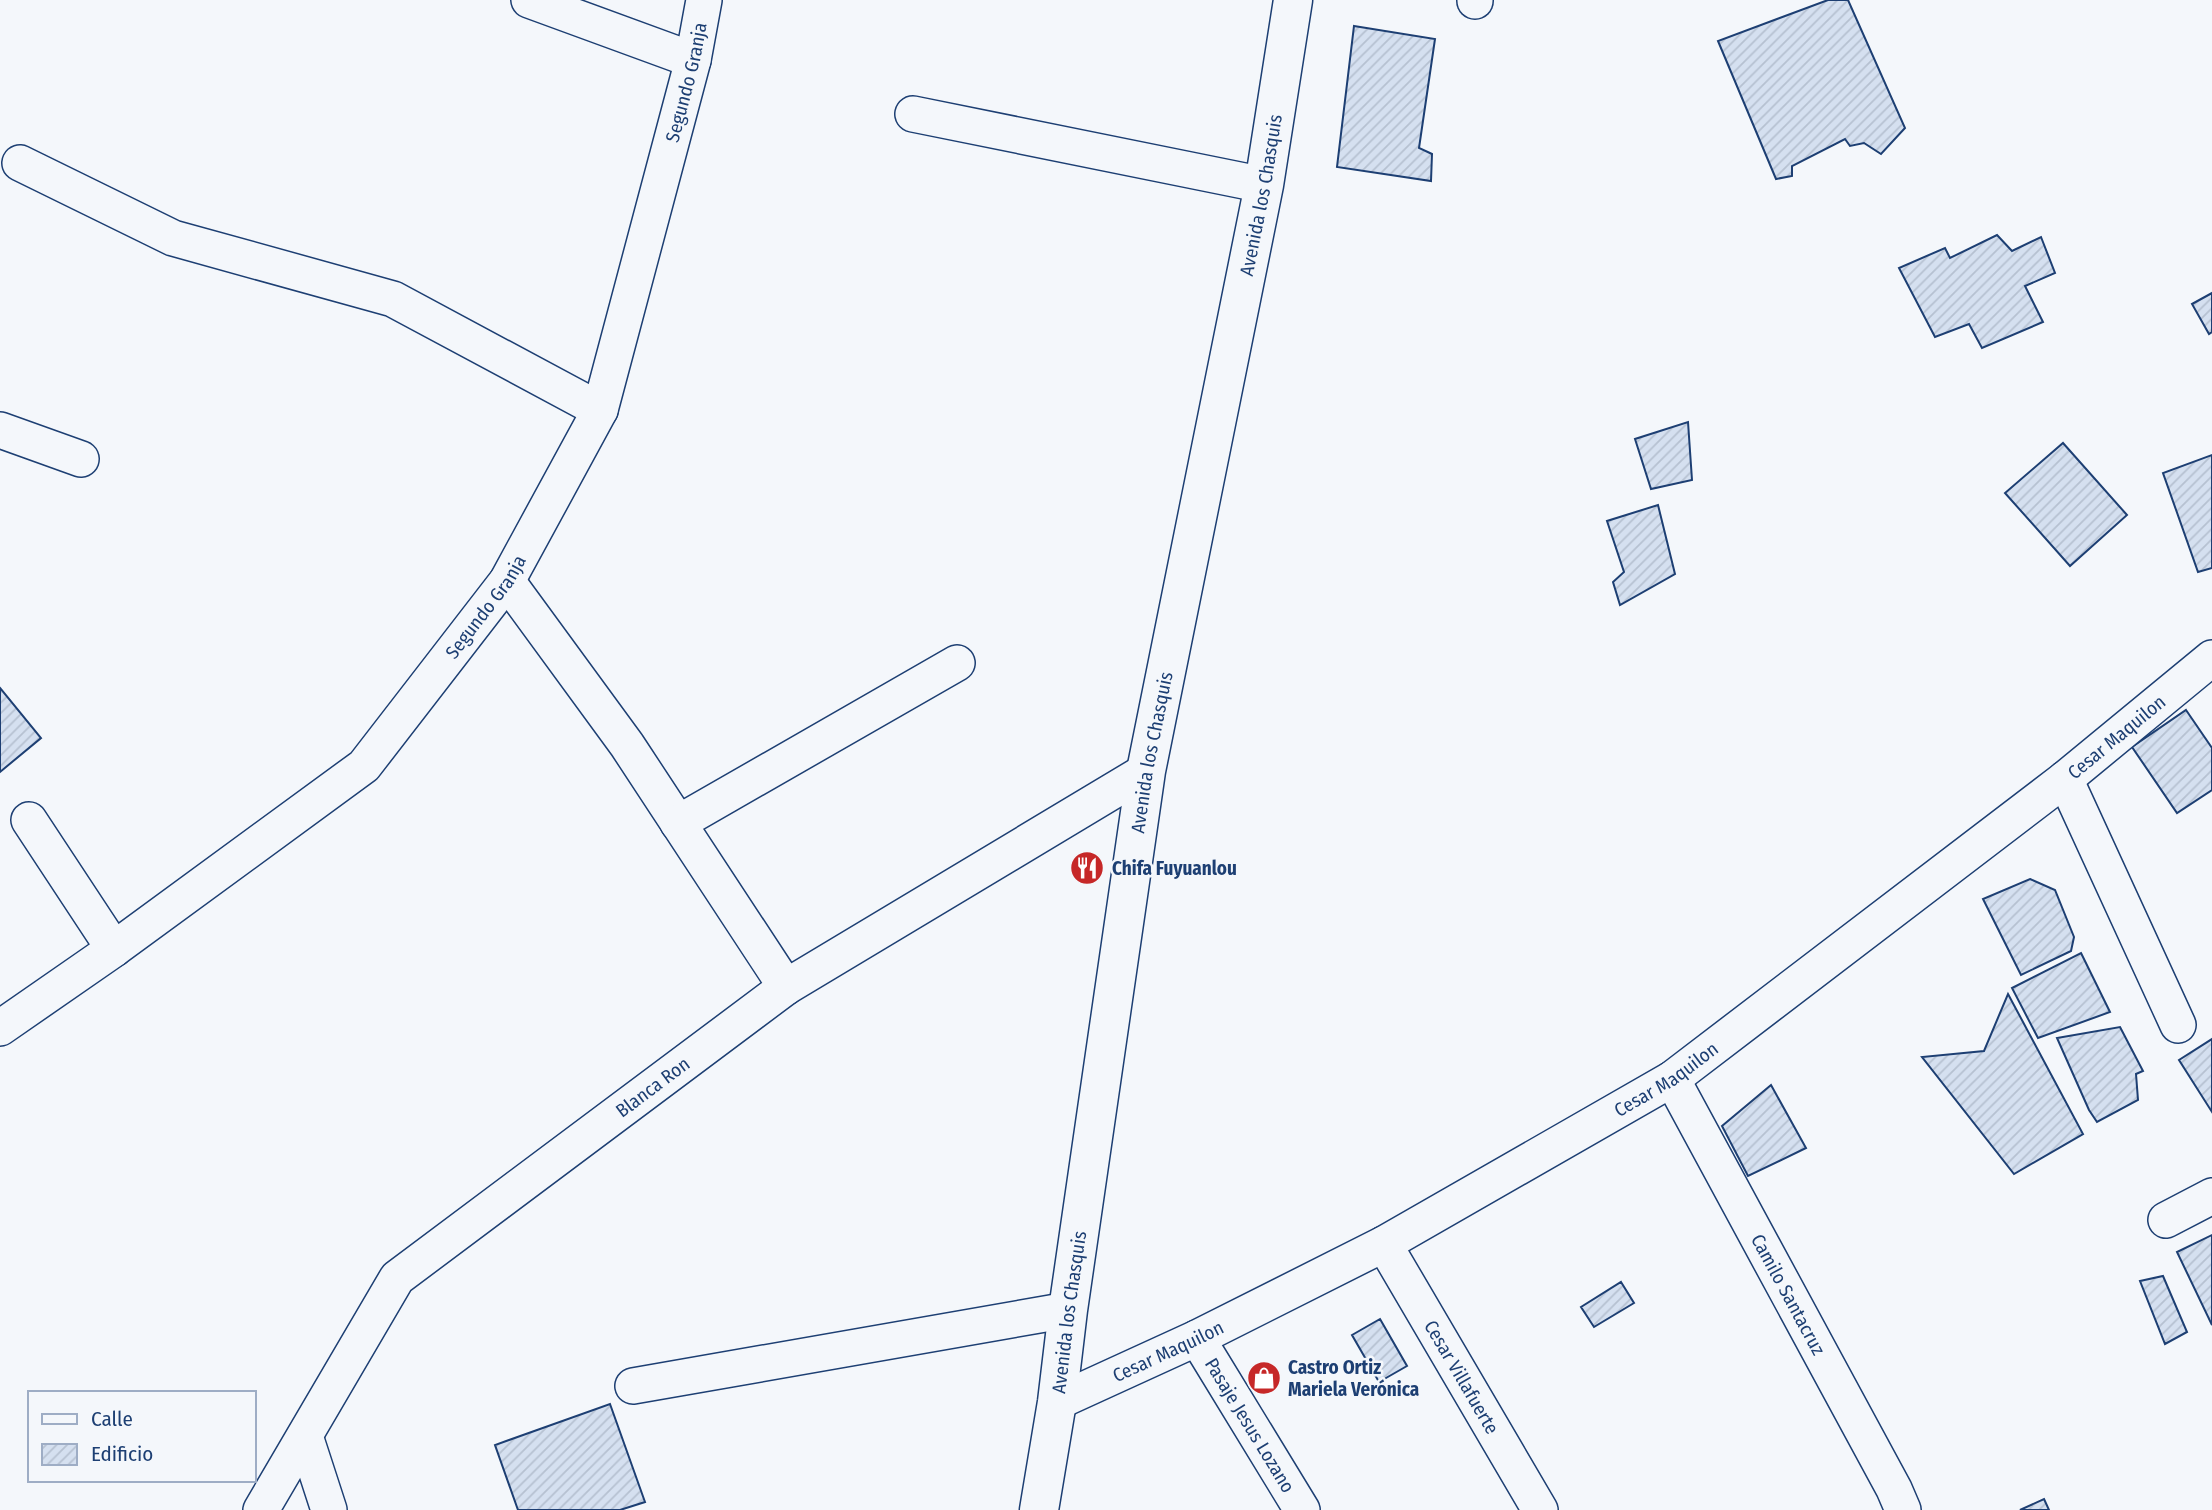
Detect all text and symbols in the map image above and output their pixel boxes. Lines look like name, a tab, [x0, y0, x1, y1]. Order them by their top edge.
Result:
street label: Segundo Granja	[661, 21, 712, 145]
street label: Avenida los Chasquis	[1235, 113, 1287, 278]
street label: Segundo Granja	[440, 551, 531, 663]
street label: Avenida los Chasquis	[1126, 670, 1178, 835]
street label: Cesar Maquilon	[2063, 690, 2170, 784]
restaurant icon: Chifa Fuyuanlou	[1068, 849, 1106, 887]
place label: Chifa Fuyuanlou	[1112, 857, 1237, 880]
street label: Cesar Maquilon	[1610, 1037, 1723, 1122]
street label: Blanca Ron	[611, 1052, 694, 1122]
street label: Avenida los Chasquis	[1047, 1229, 1091, 1395]
street label: Camilo Santacruz	[1746, 1230, 1830, 1360]
street label: Cesar Maquilon	[1109, 1316, 1227, 1387]
street label: Cesar Villafuerte	[1419, 1316, 1504, 1438]
street label: Pasaje Jesus Lozano	[1200, 1354, 1300, 1497]
place label: Castro Ortiz Mariela Verónica	[1288, 1356, 1419, 1401]
shop icon: Castro Ortiz Mariela Verónica	[1245, 1359, 1283, 1397]
legend	[28, 1391, 256, 1482]
text: Calle	[91, 1406, 133, 1432]
text: Edificio	[91, 1441, 153, 1467]

